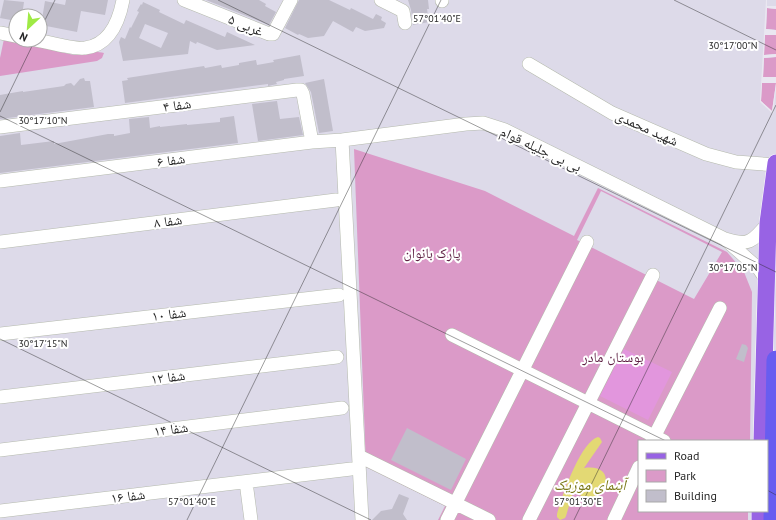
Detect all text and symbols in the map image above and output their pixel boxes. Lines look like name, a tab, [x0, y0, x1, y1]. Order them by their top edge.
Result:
north arrow	[8, 8, 48, 48]
street label: غربی ۵	[226, 10, 266, 40]
text: 57°01'40"E	[413, 12, 461, 25]
text: N	[17, 29, 30, 45]
text: 30°17'00"N	[708, 39, 758, 52]
street label: شفا ۴	[162, 94, 192, 116]
street label: شهید محمدی	[613, 106, 681, 150]
text: 30°17'10"N	[18, 114, 68, 127]
street label: بی بی جلیله قوام	[497, 122, 585, 177]
street label: شفا ۶	[156, 149, 186, 171]
street label: شفا ۸	[153, 210, 183, 232]
park label: پارک بانوان	[404, 244, 461, 262]
text: 30°17'05"N	[708, 261, 758, 274]
street label: شفا ۱۰	[151, 303, 187, 325]
text: 30°17'15"N	[18, 337, 68, 350]
park label: بوستان مادر	[581, 348, 644, 366]
street label: شفا ۱۲	[150, 366, 186, 388]
street label: شفا ۱۴	[153, 418, 189, 440]
legend	[638, 440, 768, 512]
text: Road	[674, 448, 699, 463]
text: Park	[674, 468, 696, 483]
water label: آبنمای موزیک	[554, 475, 630, 494]
street label: شفا ۱۶	[110, 485, 146, 507]
text: Building	[674, 488, 717, 503]
text: 57°01'40"E	[168, 495, 216, 508]
text: 57°01'30"E	[554, 495, 602, 508]

